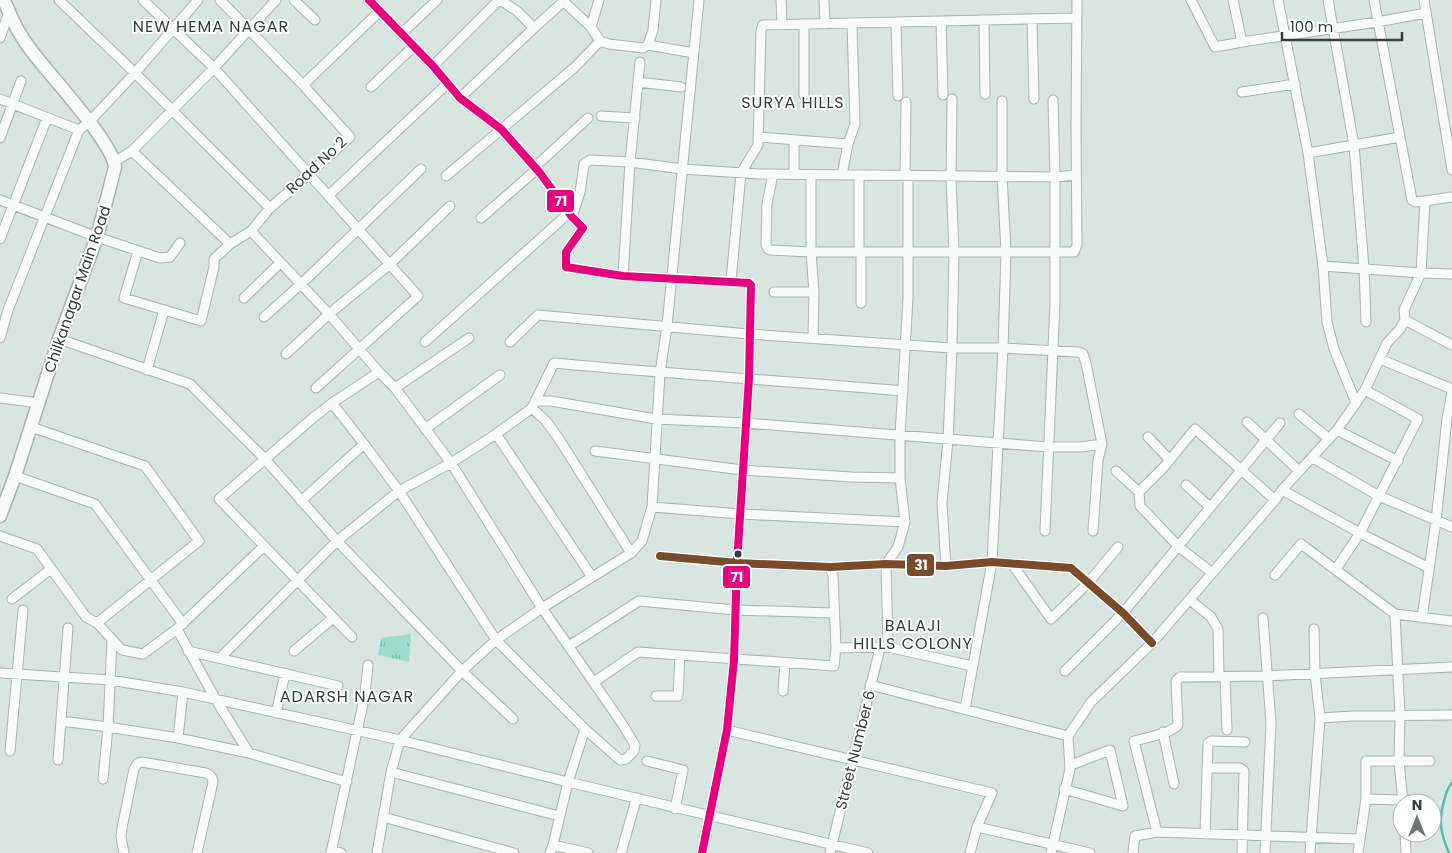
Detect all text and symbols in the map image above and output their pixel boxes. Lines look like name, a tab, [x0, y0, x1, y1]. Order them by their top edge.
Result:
scale bar	[1282, 10, 1402, 42]
district label: NEW HEMA NAGAR	[133, 15, 289, 38]
text: 100 m	[1290, 16, 1333, 37]
district label: SURYA HILLS	[741, 91, 845, 114]
street label: Road No 2	[281, 131, 351, 199]
line badge: 71	[546, 189, 575, 213]
text: 71	[555, 191, 567, 211]
street label: Chilkanagar Main Road	[39, 203, 115, 375]
unlabelled marker	[733, 549, 743, 559]
line badge: 31	[906, 553, 935, 577]
text: 31	[914, 555, 928, 575]
line badge: 71	[722, 565, 751, 589]
text: 71	[731, 567, 743, 587]
district label: BALAJI HILLS COLONY	[853, 614, 973, 655]
district label: ADARSH NAGAR	[280, 685, 414, 708]
street label: Street Number 6	[830, 688, 880, 812]
north arrow	[1392, 793, 1442, 843]
text: N	[1412, 795, 1422, 815]

